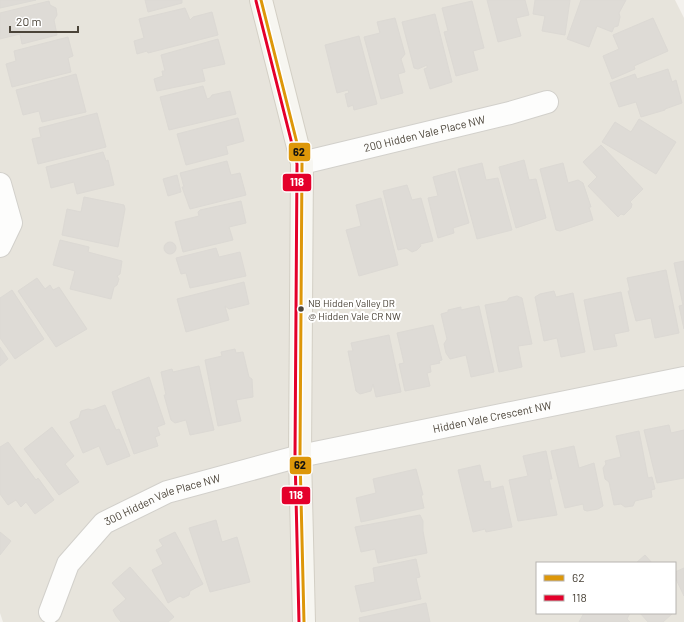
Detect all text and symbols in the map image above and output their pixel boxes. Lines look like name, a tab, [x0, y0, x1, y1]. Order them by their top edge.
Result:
scale bar	[10, 8, 78, 34]
text: 20 m	[16, 14, 42, 28]
street label: 200 Hidden Vale Place NW	[362, 112, 487, 154]
line badge: 62	[288, 142, 311, 162]
text: 62	[293, 145, 305, 158]
line badge: 118	[282, 173, 312, 192]
text: 118	[290, 175, 304, 188]
place label: NB Hidden Valley DR @ Hidden Vale CR NW	[308, 297, 401, 322]
marker: NB Hidden Valley DR @ Hidden Vale CR NW	[296, 304, 306, 314]
street label: Hidden Vale Crescent NW	[432, 398, 553, 435]
line badge: 62	[289, 456, 312, 475]
text: 62	[294, 458, 306, 471]
street label: 300 Hidden Vale Place NW	[102, 471, 222, 528]
line badge: 118	[281, 486, 311, 505]
text: 118	[289, 488, 303, 501]
legend	[536, 562, 676, 614]
text: 62	[572, 570, 585, 584]
text: 118	[572, 590, 587, 604]

